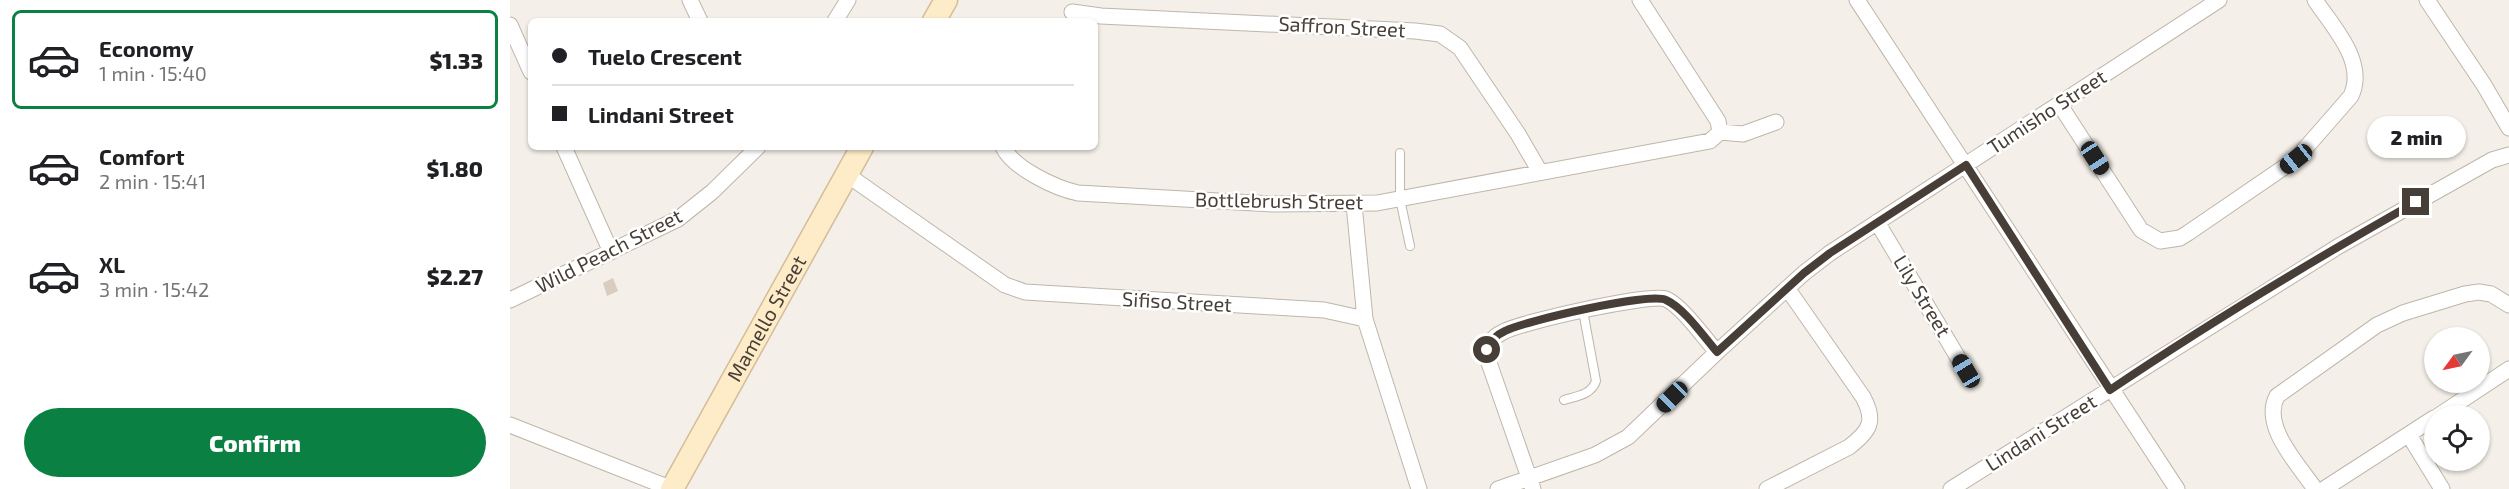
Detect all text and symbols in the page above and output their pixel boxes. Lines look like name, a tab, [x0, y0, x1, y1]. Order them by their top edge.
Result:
street label: Saffron Street	[1278, 11, 1407, 41]
icon: car	[27, 33, 81, 87]
text: Economy	[99, 35, 194, 61]
text: Tuelo Crescent	[588, 43, 742, 69]
text: $1.33	[429, 47, 483, 73]
text: 1 min · 15:40	[99, 61, 207, 85]
street label: Tumisho Street	[1983, 64, 2111, 159]
text: Lindani Street	[588, 101, 734, 127]
callout: 2 min	[2366, 115, 2466, 157]
text: 2 min	[2391, 125, 2442, 149]
car	[2078, 138, 2112, 178]
icon: car	[27, 141, 81, 195]
car	[2276, 141, 2316, 177]
text: Comfort	[99, 143, 184, 169]
text: $1.80	[426, 155, 483, 181]
text: 2 min · 15:41	[99, 169, 206, 193]
street label: Bottlebrush Street	[1195, 187, 1364, 213]
route end	[2402, 188, 2429, 215]
street label: Wild Peach Street	[532, 203, 686, 297]
icon: car	[27, 249, 81, 303]
street label: Lily Street	[1889, 250, 1957, 341]
text: XL	[99, 251, 125, 277]
street label: Mamello Street	[721, 251, 811, 385]
text: $2.27	[427, 263, 483, 289]
text: 3 min · 15:42	[99, 277, 209, 301]
street label: Sifiso Street	[1122, 286, 1233, 316]
north arrow	[2424, 327, 2490, 393]
map controls	[2424, 327, 2490, 471]
route start	[1473, 336, 1500, 363]
car	[1949, 351, 1983, 391]
car	[1653, 378, 1691, 416]
street label: Lindani Street	[1981, 388, 2101, 476]
button: locate	[2424, 405, 2490, 471]
button: Confirm	[24, 408, 486, 477]

